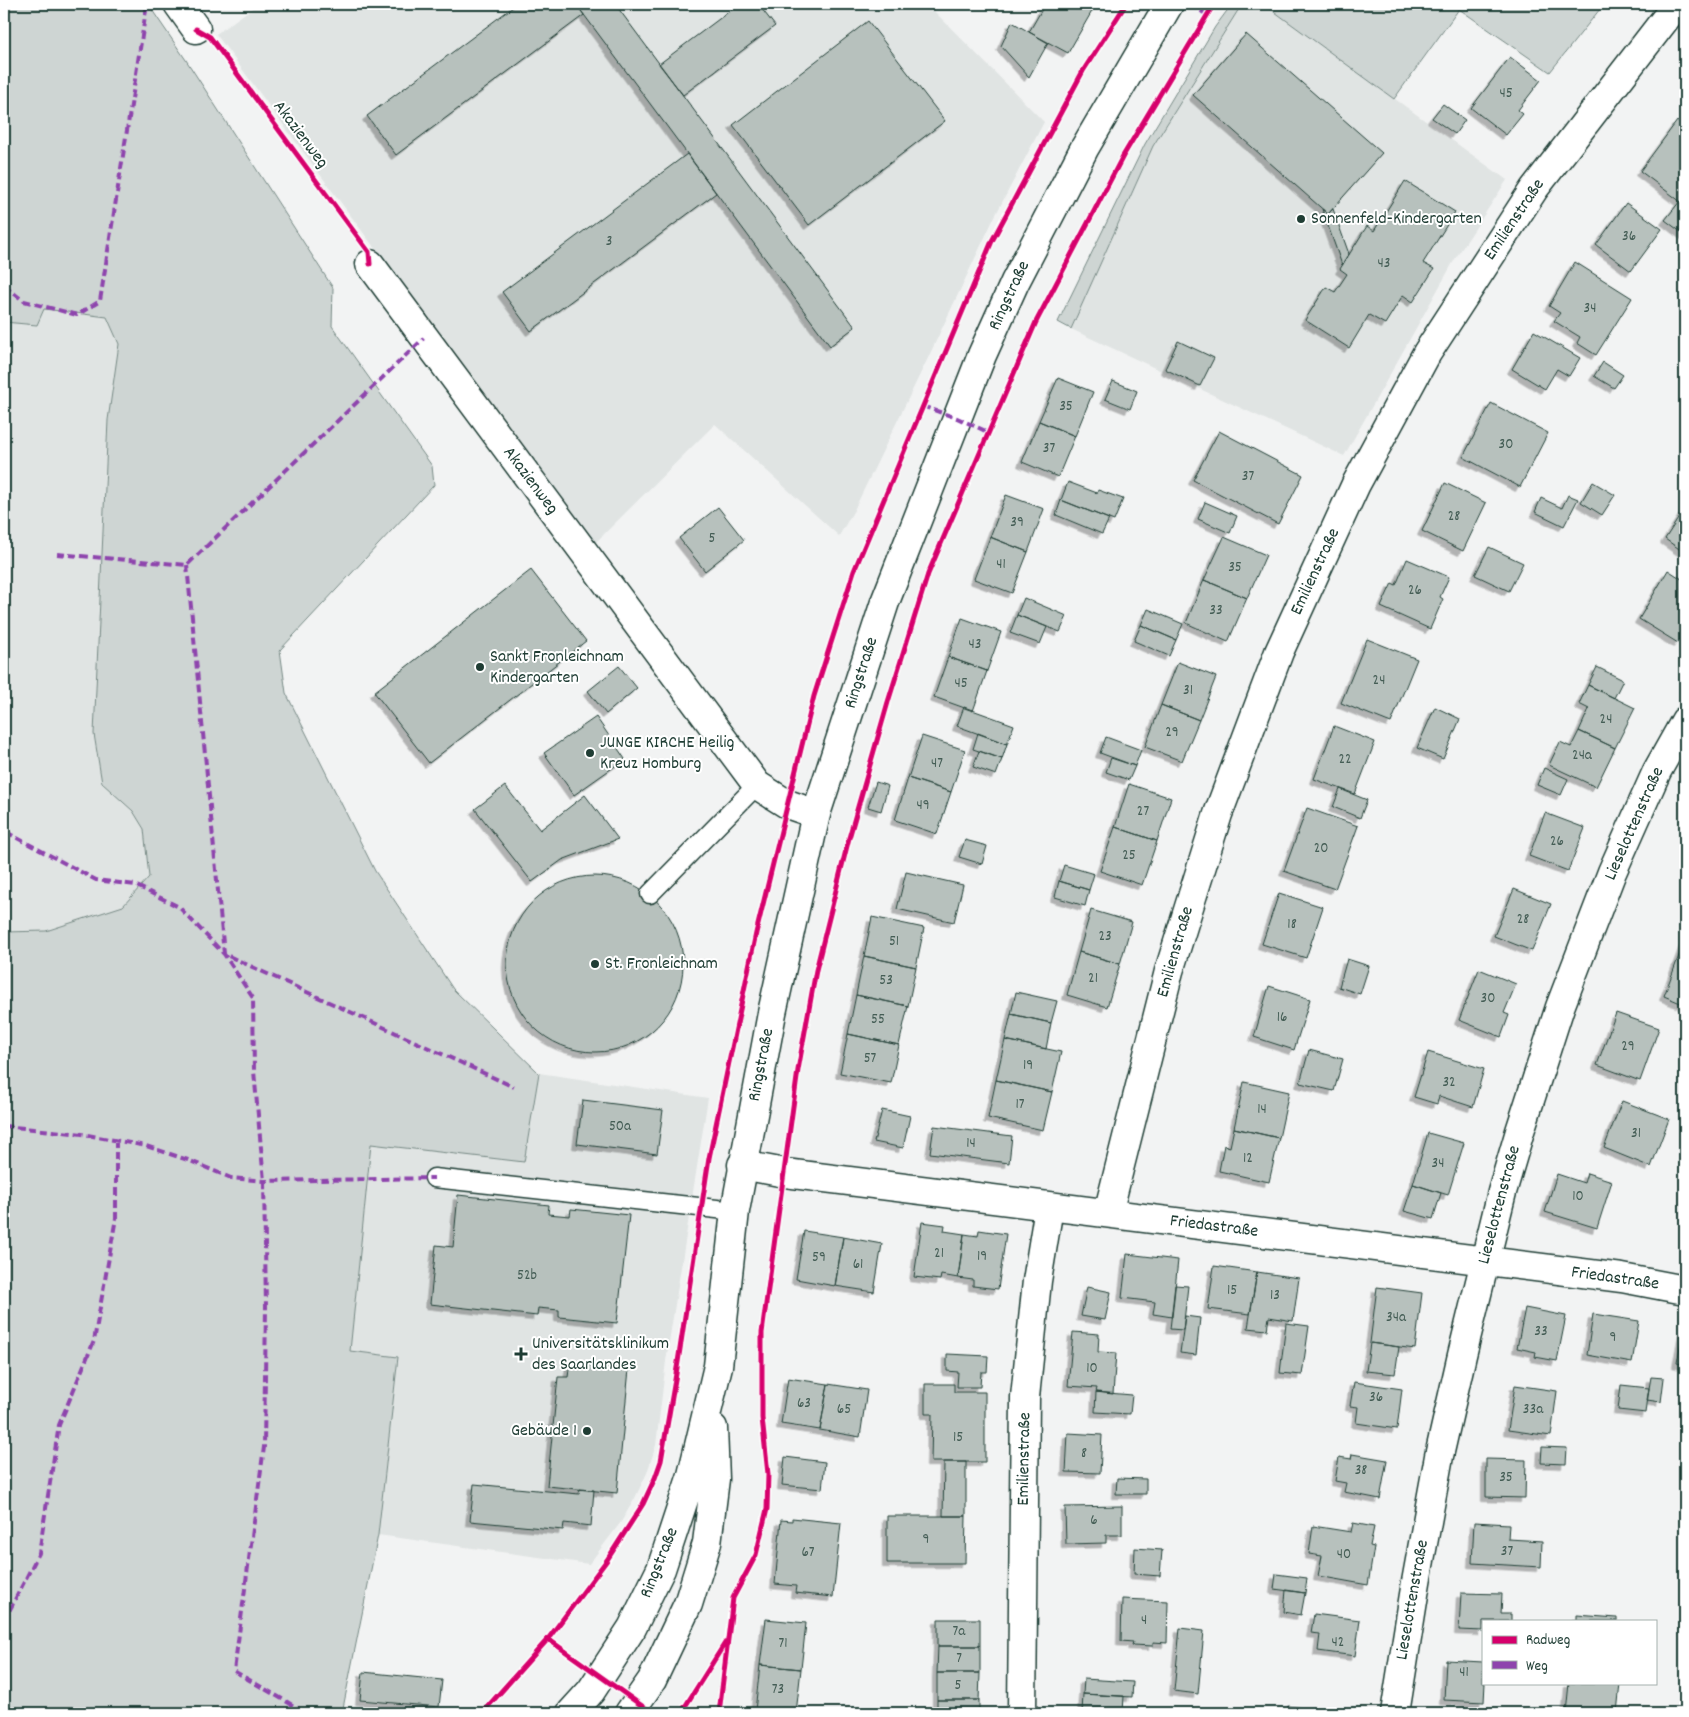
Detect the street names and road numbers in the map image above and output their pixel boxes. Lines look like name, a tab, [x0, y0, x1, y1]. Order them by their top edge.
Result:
street label: Akazienweg	[266, 96, 334, 174]
street label: Emilienstraße	[1479, 174, 1552, 266]
street label: Ringstraße	[983, 257, 1037, 335]
street label: Akazienweg	[496, 442, 564, 520]
street label: Emilienstraße	[1285, 524, 1347, 620]
street label: Ringstraße	[839, 634, 885, 712]
street label: Lieselottenstraße	[1599, 763, 1671, 885]
street label: Emilienstraße	[1151, 904, 1201, 1000]
street label: Ringstraße	[743, 1026, 781, 1104]
street label: Lieselottenstraße	[1472, 1143, 1528, 1267]
street label: Friedastraße	[1168, 1209, 1260, 1245]
street label: Friedastraße	[1569, 1260, 1661, 1298]
street label: Emilienstraße	[1012, 1412, 1038, 1506]
street label: Ringstraße	[635, 1524, 685, 1602]
street label: Lieselottenstraße	[1390, 1538, 1436, 1662]

